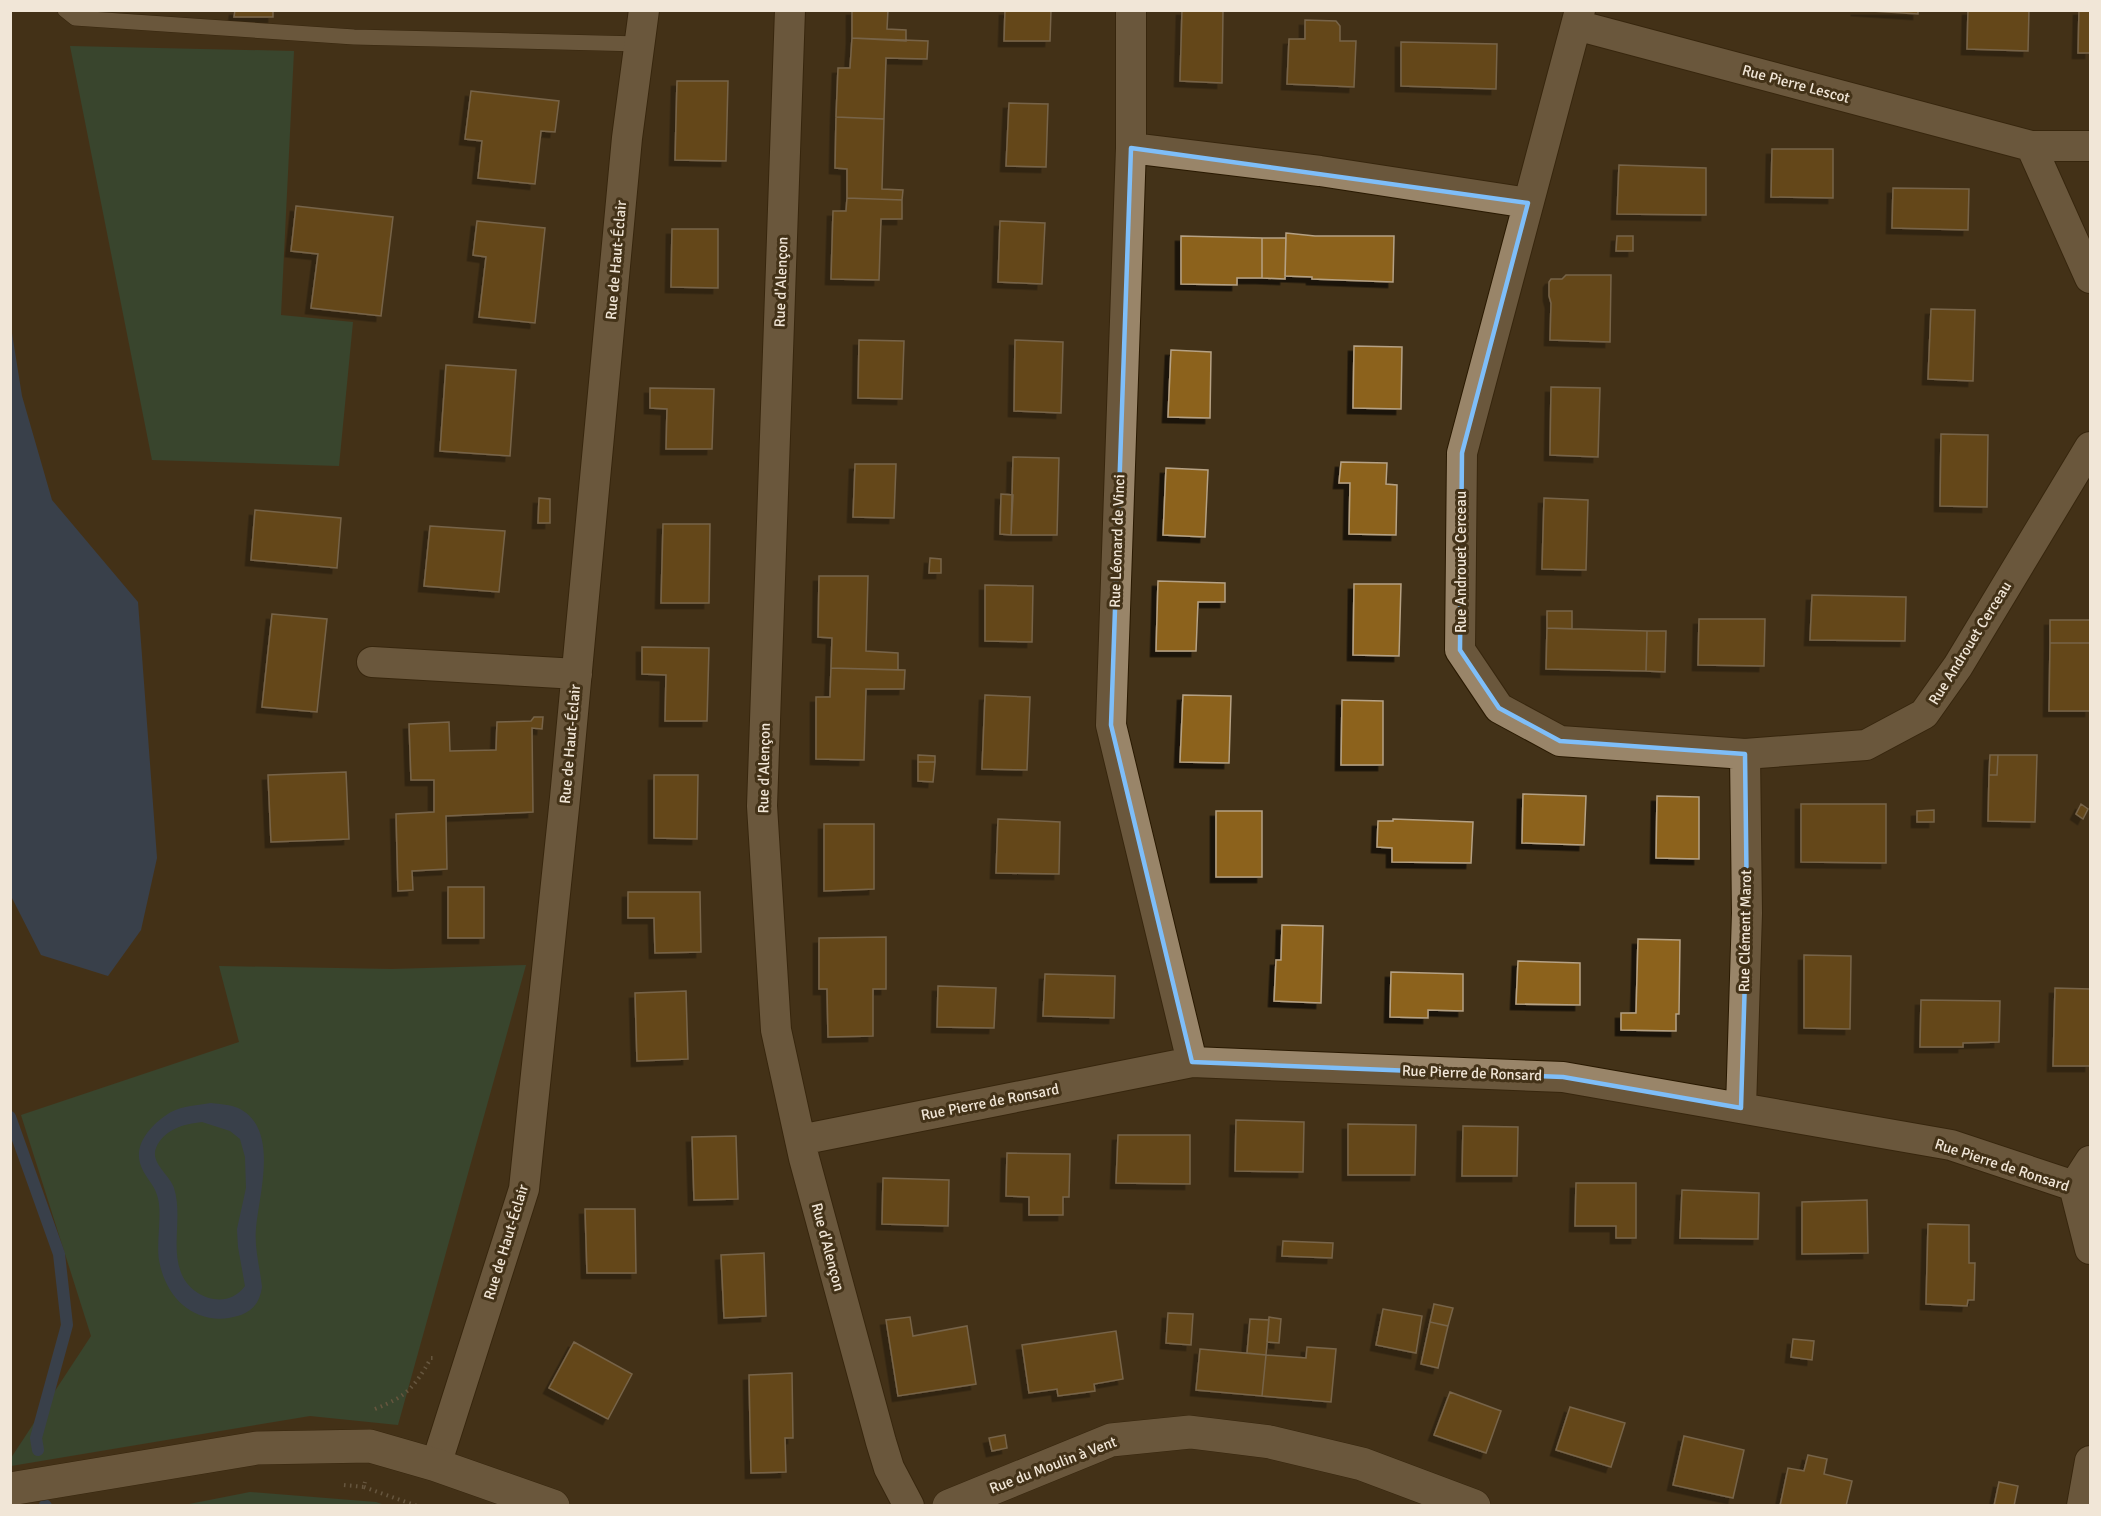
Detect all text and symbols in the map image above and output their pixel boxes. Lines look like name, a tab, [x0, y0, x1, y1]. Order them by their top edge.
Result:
street label: Rue Pierre Lescot	[1740, 61, 1852, 107]
street label: Rue de Haut-Éclair	[601, 199, 630, 321]
street label: Rue d'Alençon	[770, 236, 792, 328]
street label: Rue Léonard de Vinci	[1106, 474, 1128, 608]
street label: Rue Androuet Cerceau	[1452, 491, 1470, 633]
street label: Rue Androuet Cerceau	[1925, 578, 2015, 708]
street label: Rue de Haut-Éclair	[555, 683, 584, 805]
street label: Rue d'Alençon	[754, 723, 774, 813]
street label: Rue Clément Marot	[1735, 870, 1755, 992]
street label: Rue Pierre de Ronsard	[1402, 1062, 1542, 1084]
street label: Rue Pierre de Ronsard	[919, 1080, 1061, 1124]
street label: Rue Pierre de Ronsard	[1932, 1135, 2072, 1195]
street label: Rue de Haut-Éclair	[479, 1181, 532, 1302]
street label: Rue d'Alençon	[808, 1201, 848, 1293]
street label: Rue du Moulin à Vent	[987, 1432, 1119, 1498]

